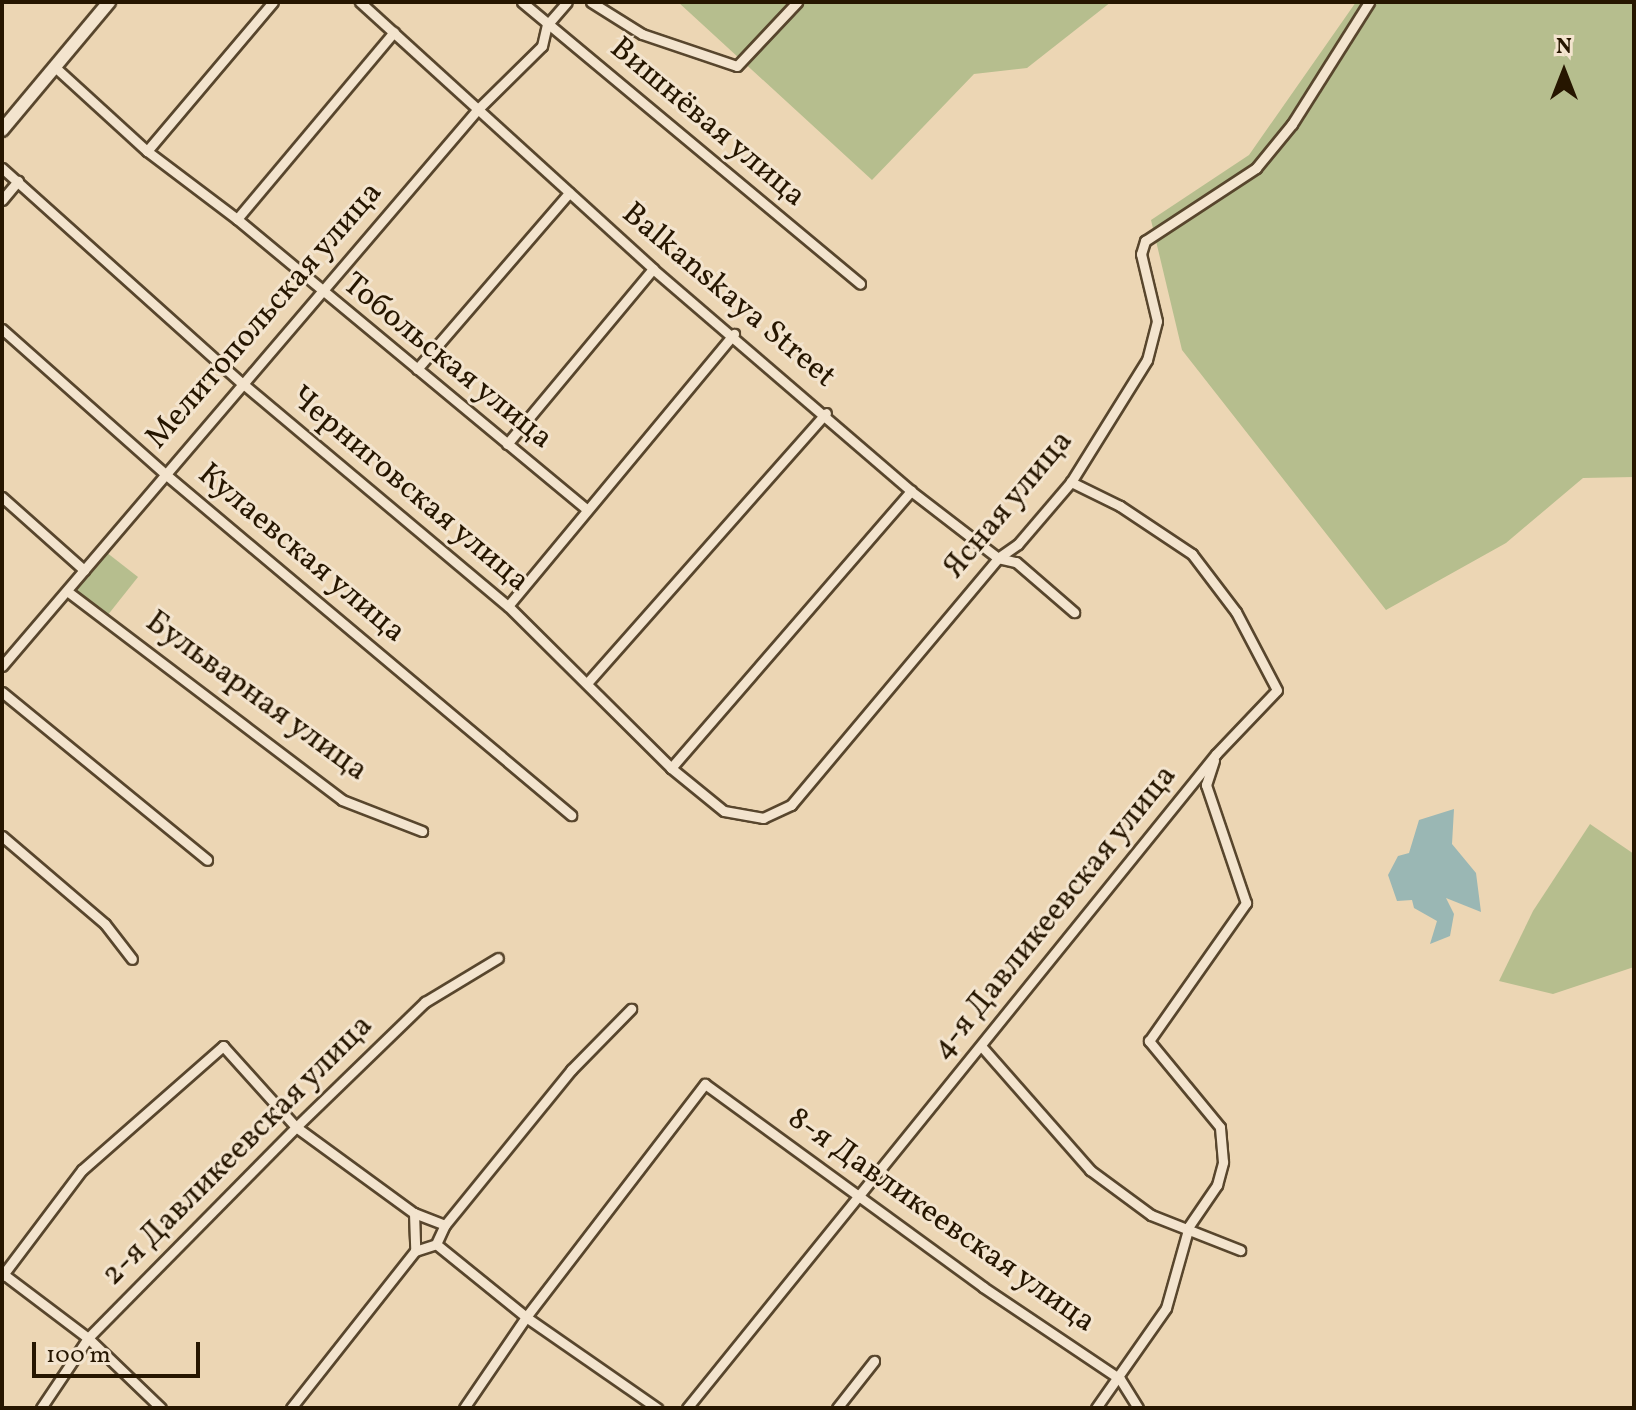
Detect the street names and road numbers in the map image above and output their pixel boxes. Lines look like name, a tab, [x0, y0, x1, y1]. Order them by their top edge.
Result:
street label: Вишнёвая улица	[601, 30, 813, 216]
street label: Мелитопольская улица	[138, 174, 392, 458]
street label: Balkanskaya Street	[613, 195, 843, 397]
street label: Тобольская улица	[334, 265, 560, 459]
street label: Черниговская улица	[281, 378, 537, 602]
street label: Ясная улица	[936, 423, 1082, 587]
street label: Кулаевская улица	[189, 456, 413, 652]
street label: Бульварная улица	[137, 603, 375, 791]
street label: 4-я Давликеевская улица	[924, 757, 1186, 1069]
street label: 2-я Давликеевская улица	[94, 1007, 382, 1295]
street label: 8-я Давликеевская улица	[779, 1100, 1103, 1342]

